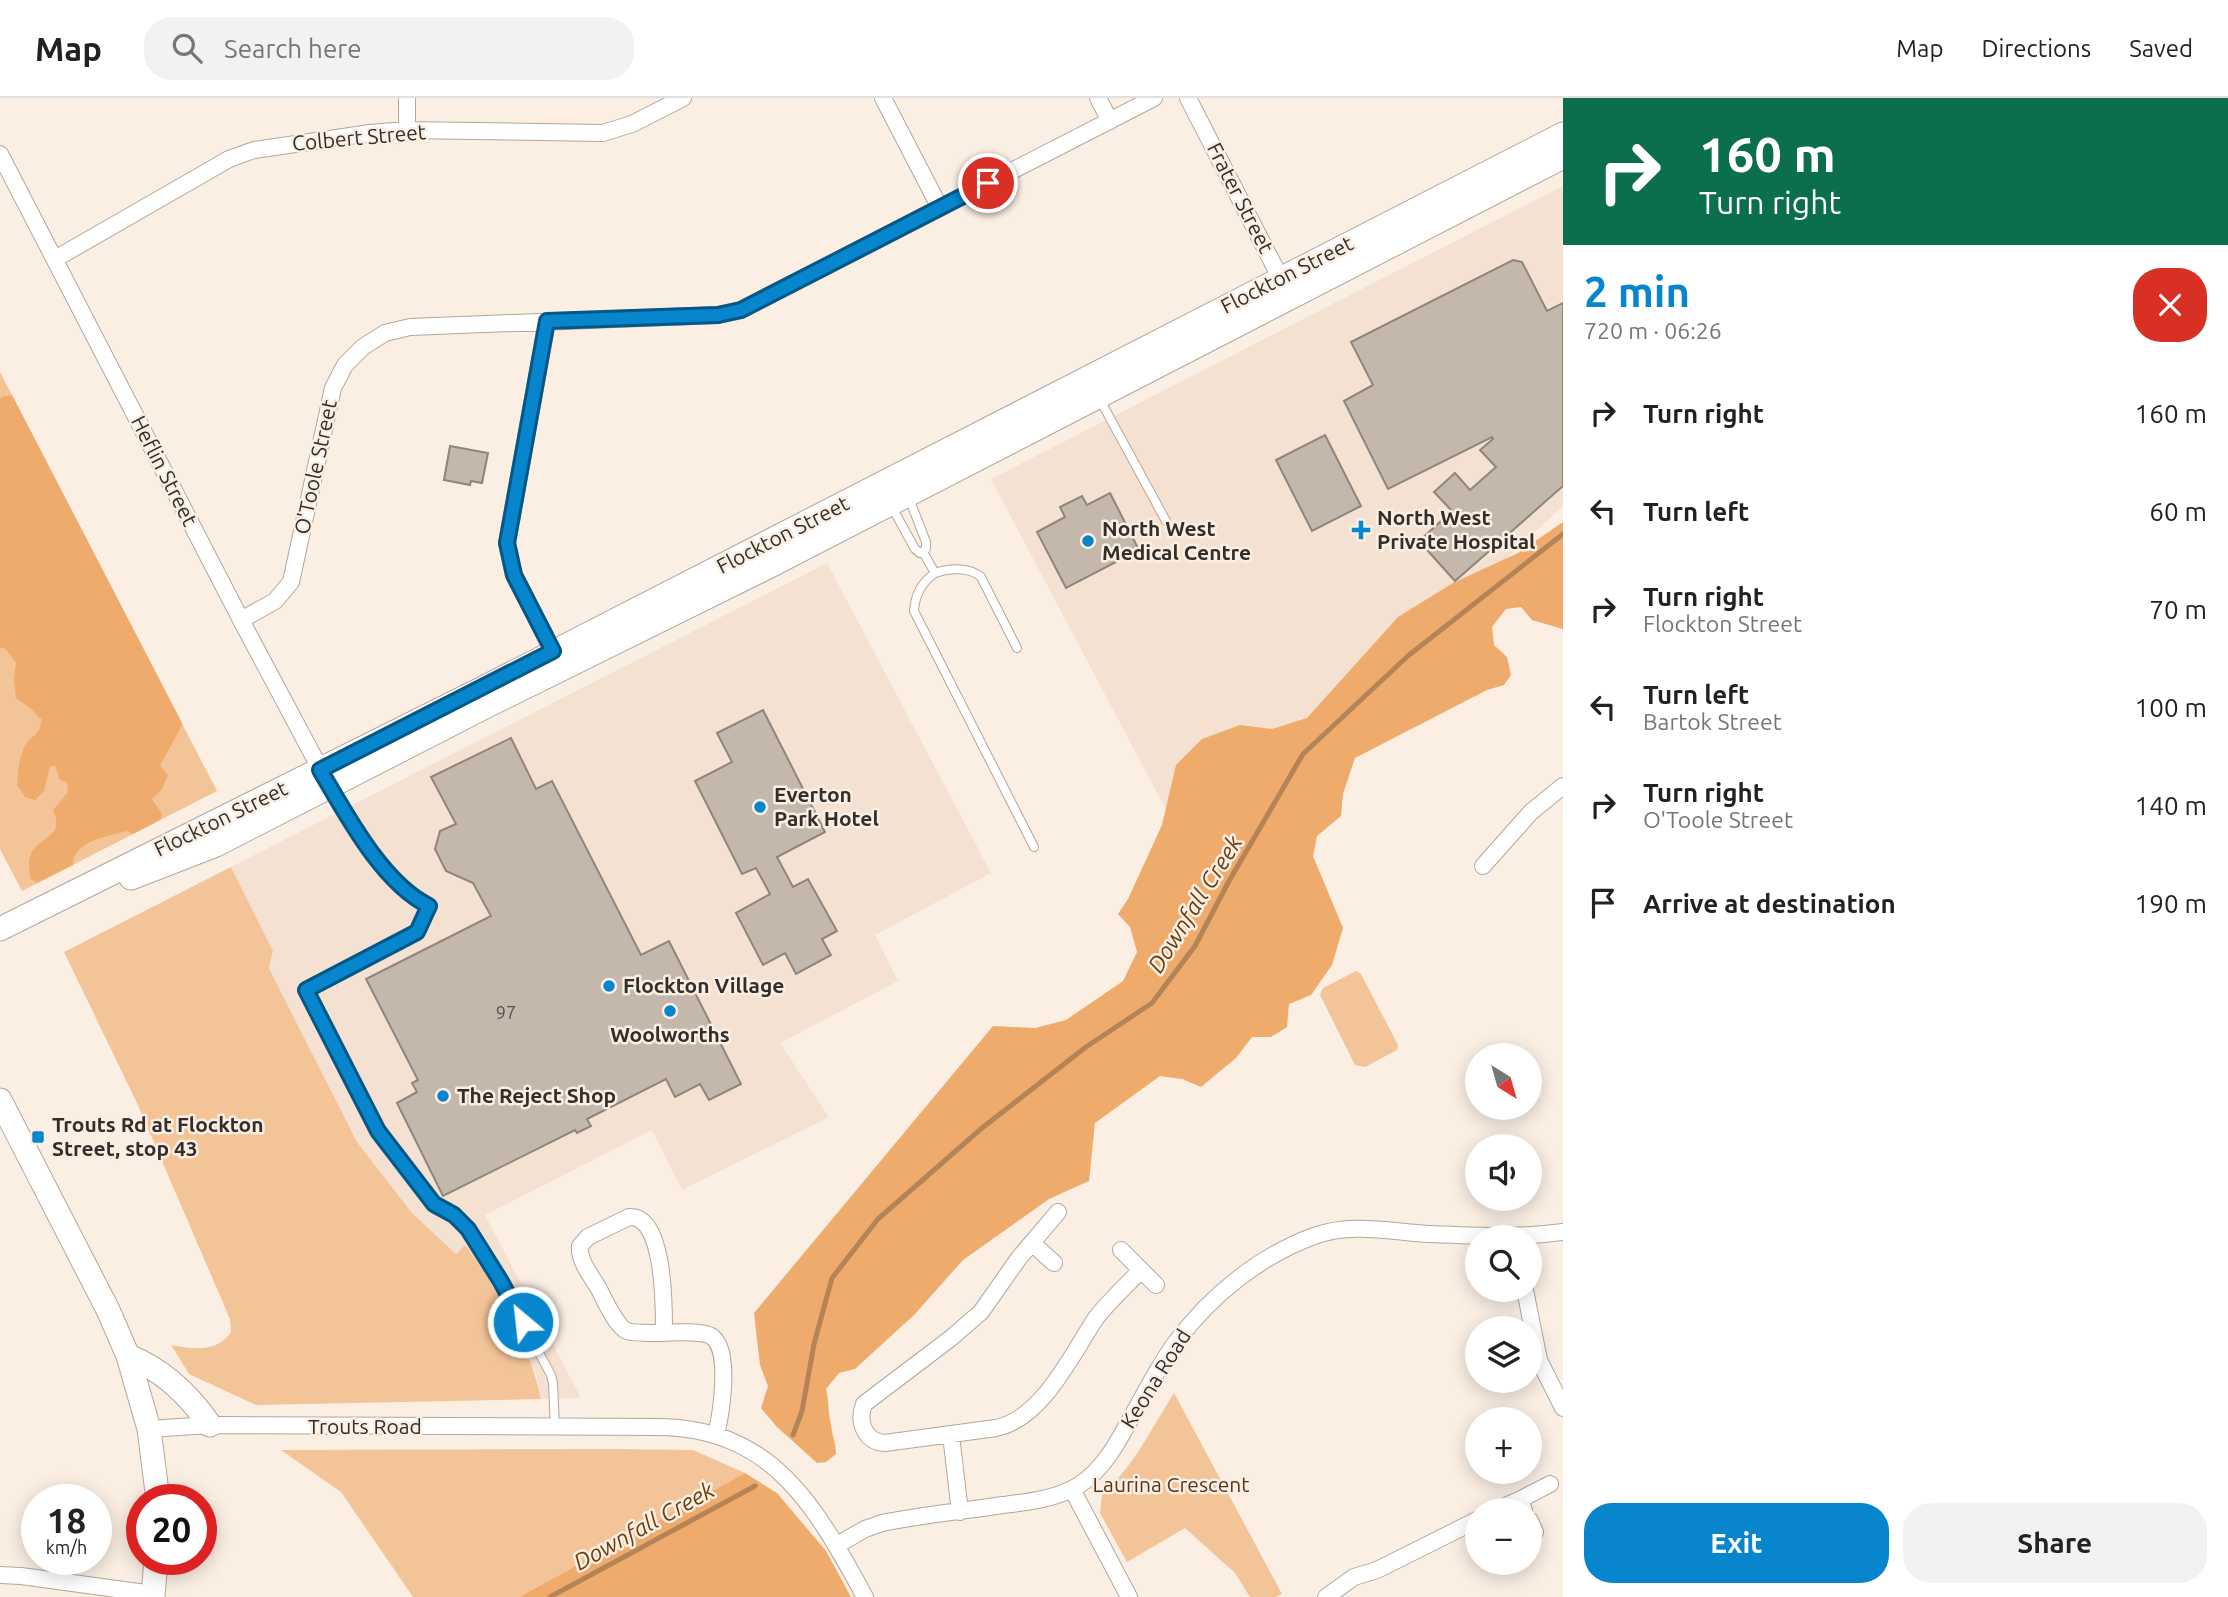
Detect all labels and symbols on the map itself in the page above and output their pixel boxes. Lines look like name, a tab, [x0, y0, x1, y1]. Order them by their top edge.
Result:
street label: Colbert Street	[291, 119, 427, 155]
street label: Frater Street	[1203, 138, 1279, 257]
pin	[958, 153, 1018, 213]
street label: Flockton Street	[1216, 230, 1357, 318]
street label: O'Toole Street	[289, 397, 341, 536]
street label: Heflin Street	[127, 412, 203, 530]
street label: Flockton Street	[712, 490, 853, 578]
place label: North West Private Hospital	[1377, 505, 1535, 553]
place label: North West Medical Centre	[1102, 516, 1251, 564]
marker: North West Private Hospital	[1351, 520, 1371, 540]
marker: North West Medical Centre	[1080, 533, 1096, 549]
street label: Flockton Street	[150, 776, 291, 861]
place label: Everton Park Hotel	[774, 782, 879, 830]
marker: Everton Park Hotel	[752, 799, 768, 815]
water label: Downfall Creek	[1142, 830, 1248, 977]
place label: Flockton Village	[623, 973, 784, 997]
marker: Flockton Village	[601, 978, 617, 994]
house number: 97	[496, 1002, 516, 1022]
marker: Woolworths	[662, 1003, 678, 1019]
place label: Woolworths	[610, 1022, 730, 1046]
north arrow	[1465, 1043, 1542, 1120]
place label: The Reject Shop	[457, 1083, 616, 1107]
marker: The Reject Shop	[435, 1088, 451, 1104]
place label: Trouts Rd at Flockton Street, stop 43	[52, 1112, 263, 1160]
marker: Trouts Rd at Flockton Street, stop 43	[30, 1129, 46, 1145]
position arrow	[486, 1285, 560, 1359]
street label: Keona Road	[1115, 1324, 1195, 1432]
street label: Trouts Road	[308, 1414, 422, 1438]
park label: Laurina Crescent	[1092, 1472, 1250, 1496]
water label: Downfall Creek	[569, 1477, 719, 1575]
speed limit sign: 20	[126, 1484, 217, 1575]

